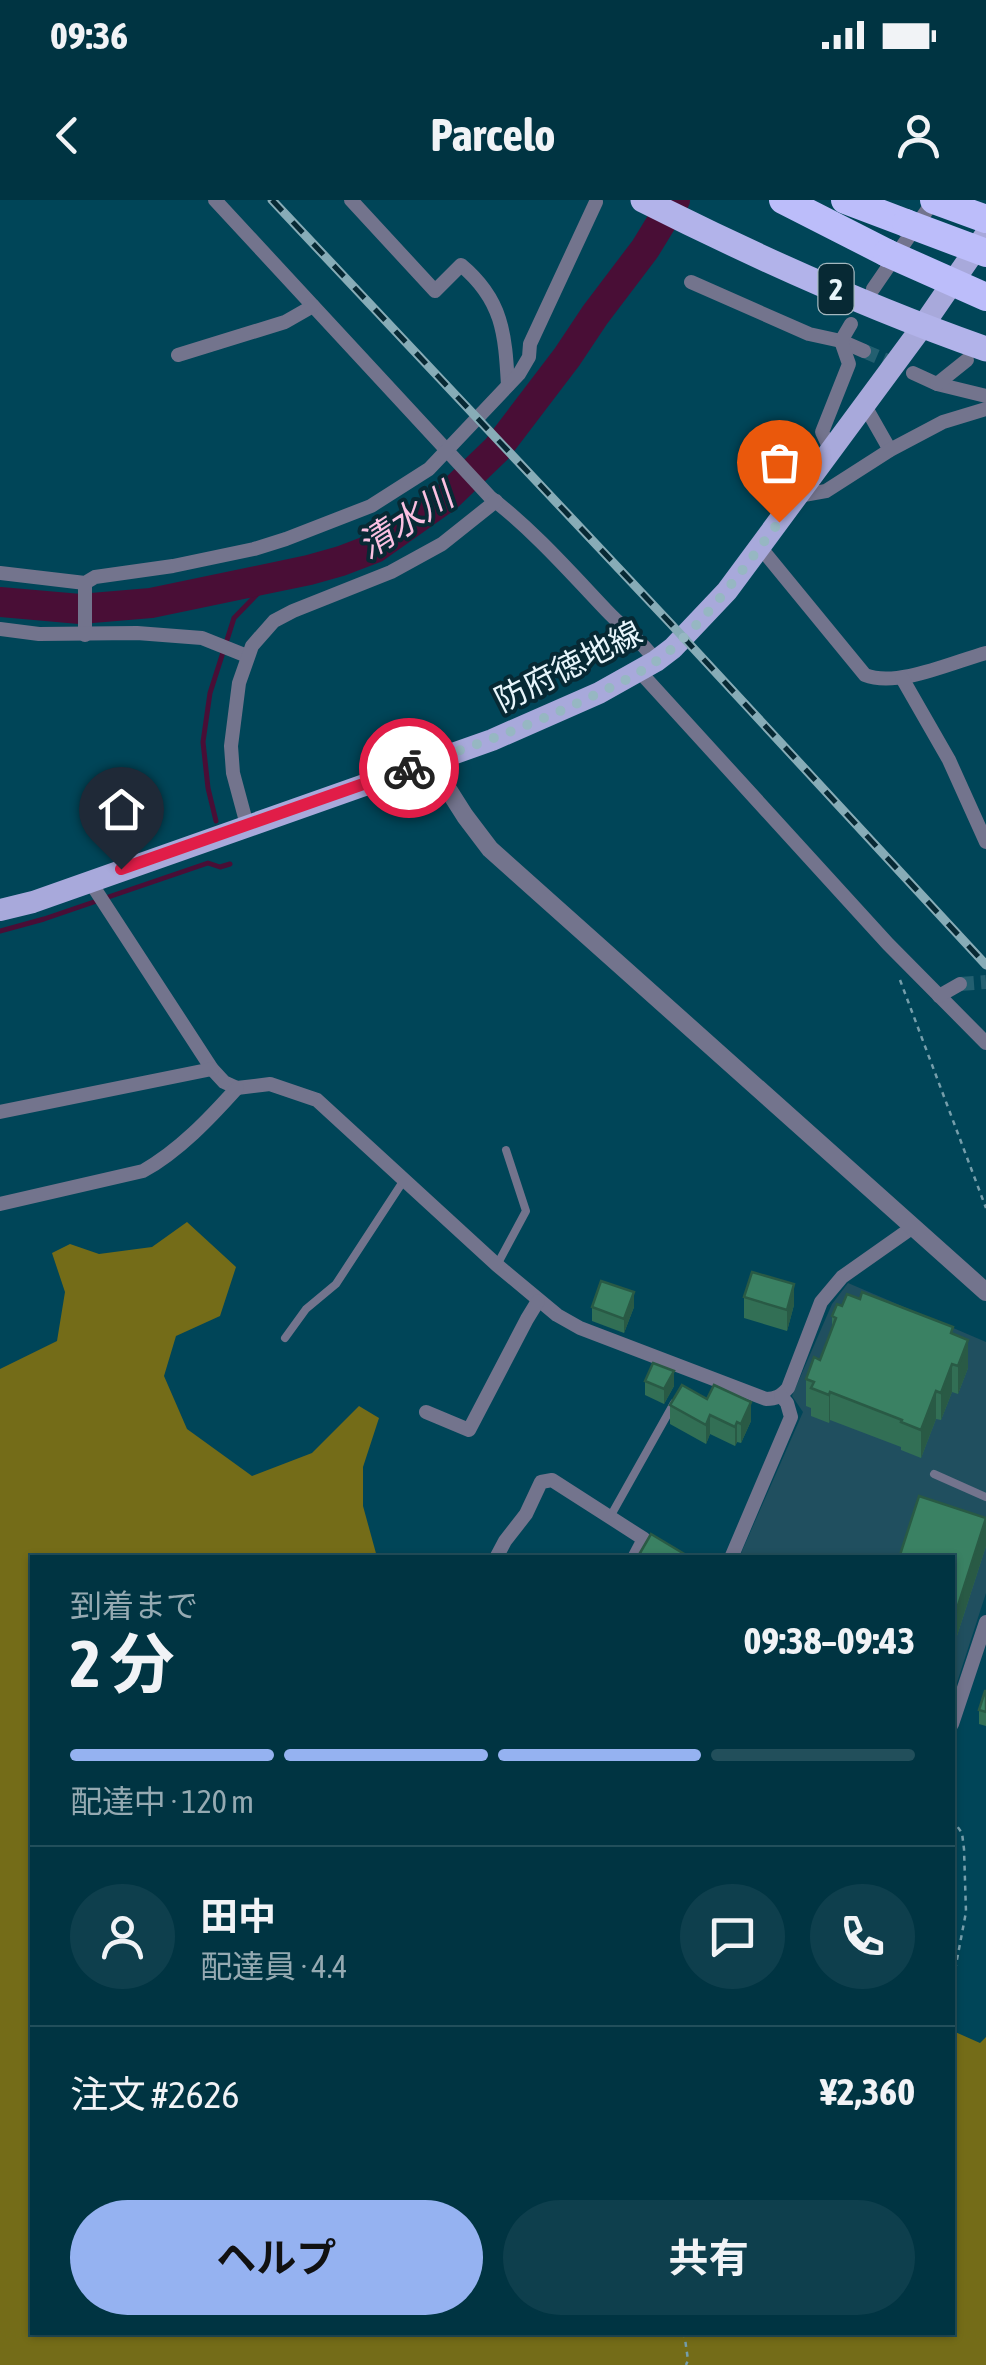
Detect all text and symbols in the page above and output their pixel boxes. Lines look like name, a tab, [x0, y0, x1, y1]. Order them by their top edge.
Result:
text: 09:36	[50, 14, 128, 57]
icon: back	[40, 108, 95, 163]
icon: person	[891, 108, 946, 163]
text: Parcelo	[430, 109, 556, 161]
road number: 2	[818, 264, 854, 314]
pin	[737, 420, 822, 523]
icon: bag	[752, 435, 807, 490]
water label: 清水川	[350, 472, 463, 565]
street label: 防府徳地線	[488, 613, 648, 719]
courier	[359, 718, 459, 818]
icon: bike	[382, 741, 437, 796]
pin	[79, 767, 164, 870]
icon: home	[94, 782, 149, 837]
text: 到着まで	[70, 1587, 198, 1624]
text: 09:38–09:43	[743, 1619, 915, 1662]
text: 2 分	[70, 1626, 174, 1701]
text: 配達中 · 120 m	[70, 1783, 254, 1820]
button: person	[70, 1884, 175, 1989]
button: chat	[680, 1884, 785, 1989]
button: phone	[810, 1884, 915, 1989]
text: 田中	[200, 1895, 276, 1938]
text: 配達員 · 4.4	[200, 1948, 347, 1985]
text: ¥2,360	[820, 2070, 915, 2113]
text: 注文 #2626	[70, 2073, 239, 2116]
button: ヘルプ	[70, 2200, 483, 2315]
button: 共有	[503, 2200, 915, 2315]

